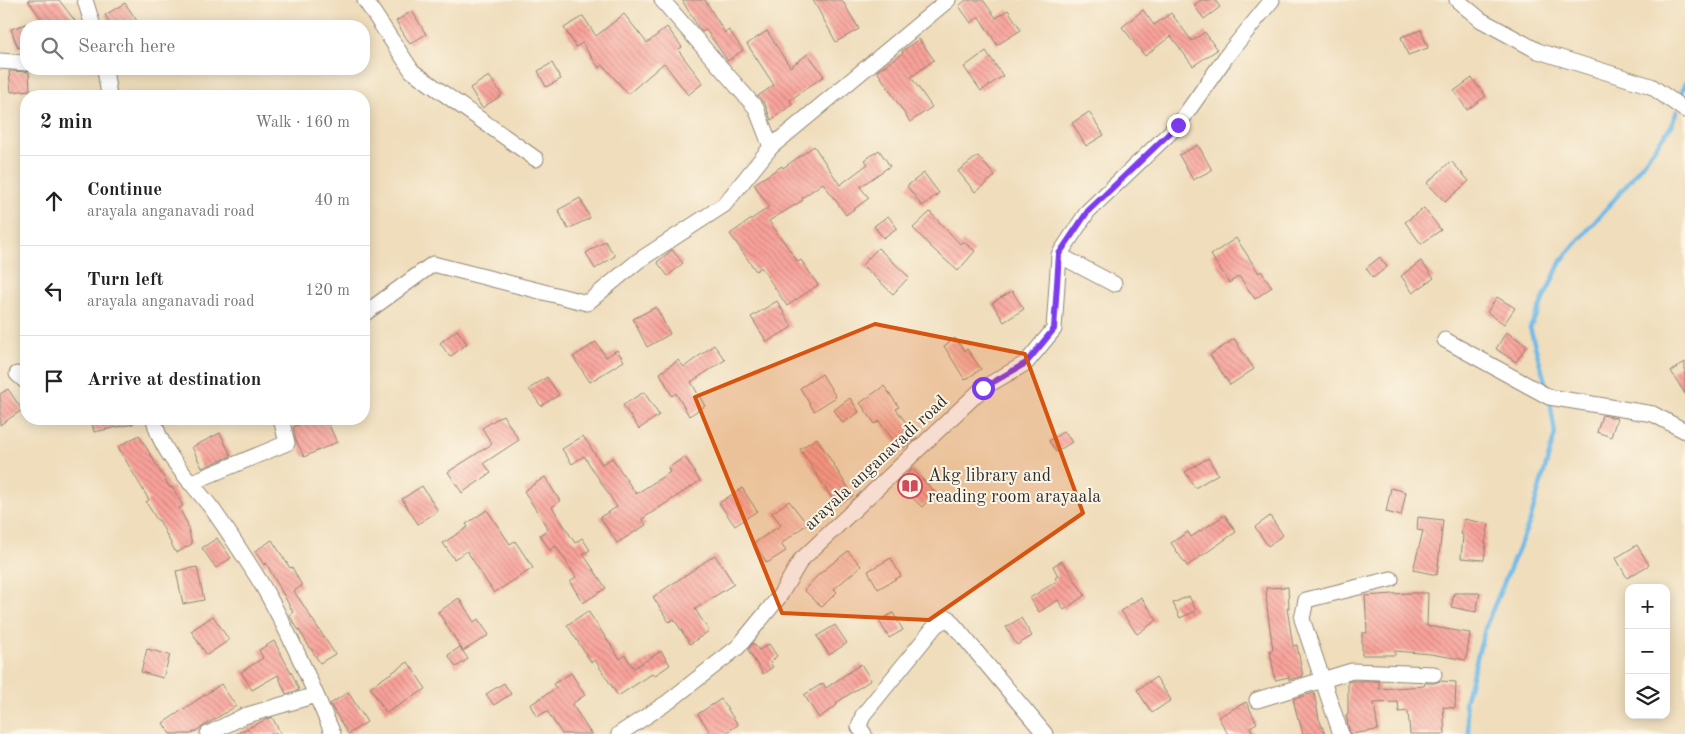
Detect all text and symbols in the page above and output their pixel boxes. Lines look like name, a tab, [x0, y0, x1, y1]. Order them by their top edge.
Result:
search box	[20, 20, 370, 75]
icon: search	[38, 34, 66, 62]
text: Search here	[78, 38, 175, 57]
text: 2 min	[40, 112, 93, 133]
route end	[1167, 114, 1190, 137]
text: Walk · 160 m	[255, 115, 350, 131]
text: Continue	[87, 181, 162, 200]
icon: ahead	[40, 187, 68, 215]
text: 40 m	[314, 193, 350, 209]
text: arayala anganavadi road	[87, 204, 255, 220]
text: Turn left	[87, 271, 164, 290]
icon: left	[40, 277, 68, 305]
text: 120 m	[305, 283, 350, 299]
text: arayala anganavadi road	[87, 294, 255, 310]
icon: arrive	[40, 367, 68, 395]
text: Arrive at destination	[87, 371, 261, 390]
route start	[972, 377, 995, 400]
street label: arayala anganavadi road	[801, 392, 951, 534]
place label: Akg library and reading room arayaala	[928, 467, 1101, 506]
library icon: Akg library and reading room arayaala	[897, 473, 923, 499]
map controls	[1625, 584, 1670, 719]
button: +	[1625, 584, 1670, 629]
button: −	[1625, 629, 1670, 674]
button: layers	[1625, 674, 1670, 719]

